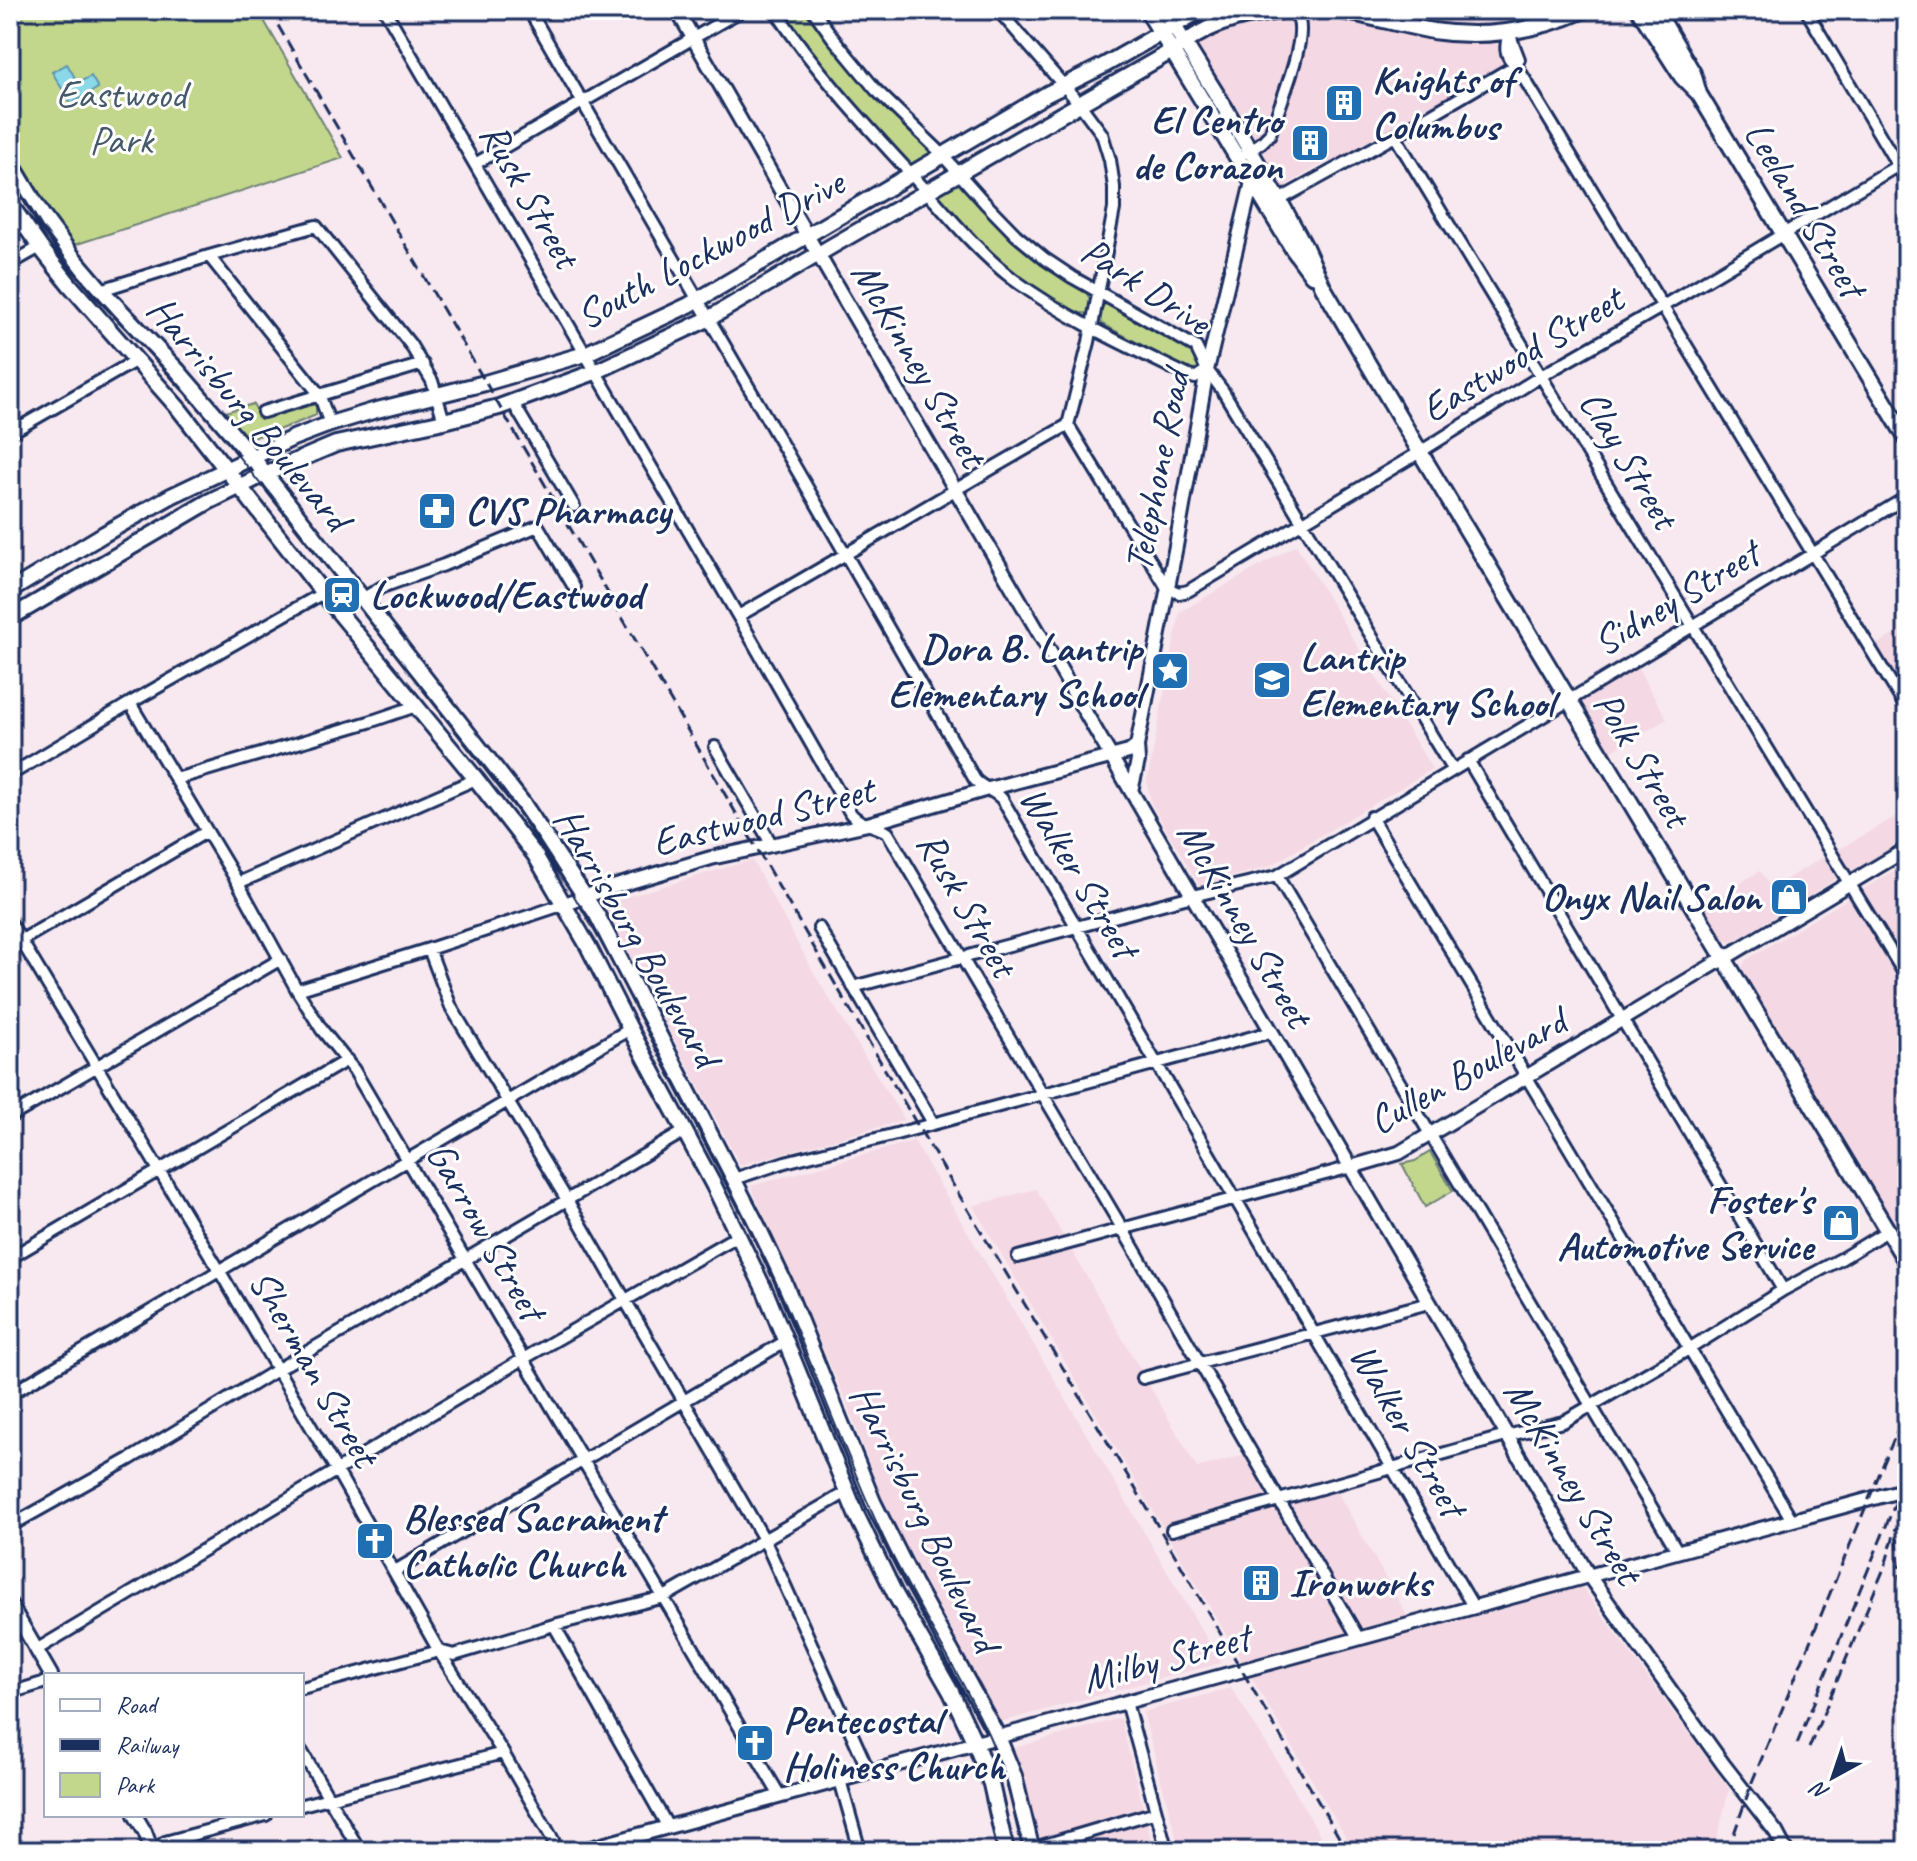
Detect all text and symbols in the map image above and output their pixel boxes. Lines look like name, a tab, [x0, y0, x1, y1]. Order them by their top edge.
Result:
place label: Knights of Columbus	[1372, 55, 1523, 151]
park label: Eastwood Park	[56, 69, 192, 165]
building icon: Knights of Columbus	[1323, 82, 1365, 124]
place label: El Centro de Corazon	[1133, 95, 1286, 191]
street label: Leeland Street	[1733, 112, 1880, 311]
street label: Rusk Street	[469, 114, 593, 280]
building icon: El Centro de Corazon	[1289, 122, 1331, 164]
street label: South Lockwood Drive	[568, 156, 855, 340]
street label: Park Drive	[1072, 226, 1223, 348]
street label: McKinney Street	[840, 252, 1000, 479]
street label: Eastwood Street	[1412, 272, 1635, 434]
street label: Harrisburg Boulevard	[136, 286, 366, 545]
street label: Telephone Road	[1113, 360, 1202, 576]
street label: Clay Street	[1568, 381, 1692, 541]
place label: CVS Pharmacy	[465, 486, 674, 536]
pharmacy icon: CVS Pharmacy	[416, 490, 458, 532]
street label: Sidney Street	[1584, 526, 1773, 667]
place label: Lockwood/Eastwood	[370, 570, 649, 620]
station icon: Lockwood/Eastwood	[321, 574, 363, 616]
place label: Dora B. Lantrip Elementary School	[888, 623, 1149, 719]
place label: Lantrip Elementary School	[1300, 632, 1561, 728]
place icon: Dora B. Lantrip Elementary School	[1149, 650, 1191, 692]
school or university icon: Lantrip Elementary School	[1251, 659, 1293, 701]
street label: Polk Street	[1582, 682, 1704, 839]
street label: Eastwood Street	[647, 763, 882, 868]
street label: Walker Street	[1008, 777, 1153, 972]
street label: Harrisburg Boulevard	[543, 799, 734, 1081]
street label: McKinney Street	[1166, 812, 1326, 1039]
street label: Rusk Street	[906, 823, 1030, 989]
place label: Onyx Nail Salon	[1542, 872, 1764, 922]
shop icon: Onyx Nail Salon	[1768, 876, 1810, 918]
street label: Cullen Boulevard	[1360, 993, 1580, 1146]
street label: Garrow Street	[415, 1133, 560, 1334]
place label: Foster's Automotive Service	[1557, 1175, 1817, 1271]
shop icon: Foster's Automotive Service	[1820, 1202, 1862, 1244]
street label: Sherman Street	[238, 1261, 392, 1478]
street label: Walker Street	[1338, 1334, 1480, 1531]
street label: McKinney Street	[1493, 1371, 1655, 1596]
street label: Harrisburg Boulevard	[839, 1376, 1014, 1665]
place label: Blessed Sacrament Catholic Church	[403, 1493, 669, 1589]
church icon: Blessed Sacrament Catholic Church	[354, 1520, 396, 1562]
place label: Ironworks	[1289, 1558, 1435, 1608]
building icon: Ironworks	[1240, 1562, 1282, 1604]
street label: Milby Street	[1077, 1610, 1260, 1704]
legend	[44, 1673, 304, 1817]
text: Road	[116, 1690, 160, 1720]
place label: Pentecostal Holiness Church	[783, 1695, 1006, 1791]
church icon: Pentecostal Holiness Church	[734, 1722, 776, 1764]
text: Railway	[116, 1730, 180, 1760]
north arrow	[1793, 1737, 1873, 1817]
text: Park	[116, 1770, 156, 1800]
text: N	[1804, 1774, 1835, 1807]

